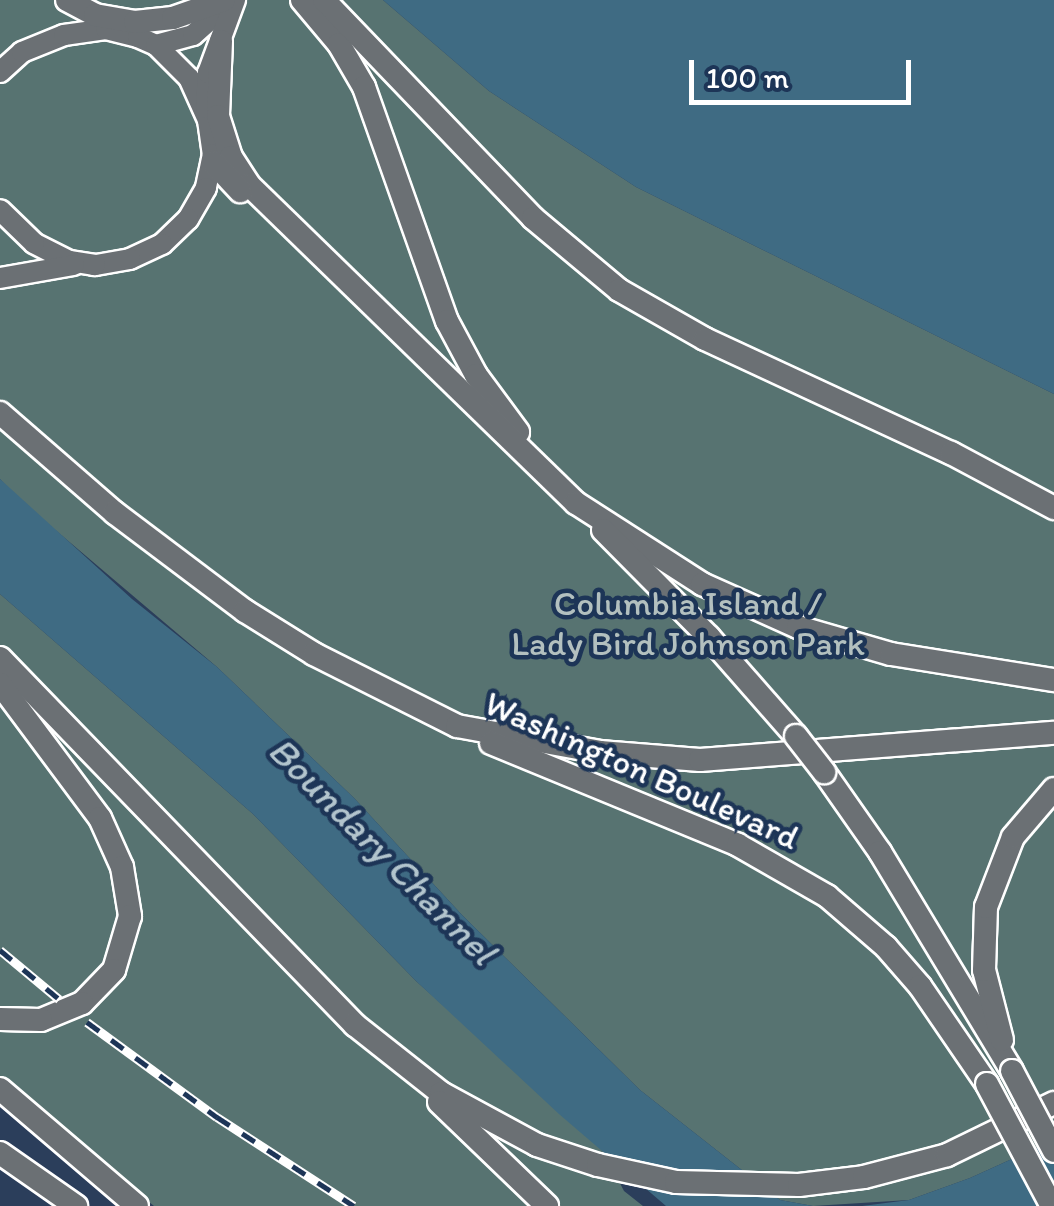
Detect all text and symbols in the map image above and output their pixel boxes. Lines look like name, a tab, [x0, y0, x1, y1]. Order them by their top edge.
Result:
scale bar	[694, 40, 916, 102]
text: 100 m	[706, 59, 789, 96]
park label: Columbia Island / Lady Bird Johnson Park	[511, 582, 865, 664]
street label: Washington Boulevard	[478, 682, 806, 858]
water label: Boundary Channel	[259, 728, 505, 974]

